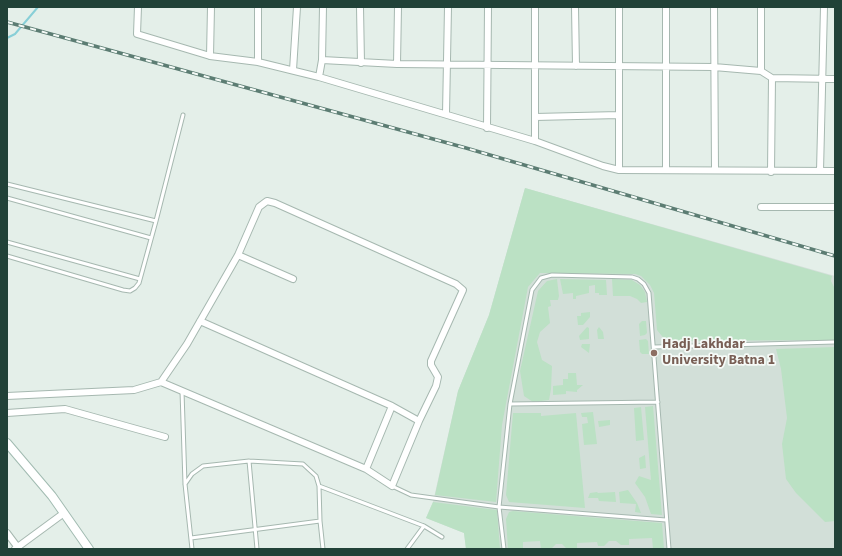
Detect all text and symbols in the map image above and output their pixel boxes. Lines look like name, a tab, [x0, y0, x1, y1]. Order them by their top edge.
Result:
place label: Hadj Lakhdar University Batna 1	[662, 337, 775, 370]
marker: Hadj Lakhdar University Batna 1	[649, 348, 659, 358]

